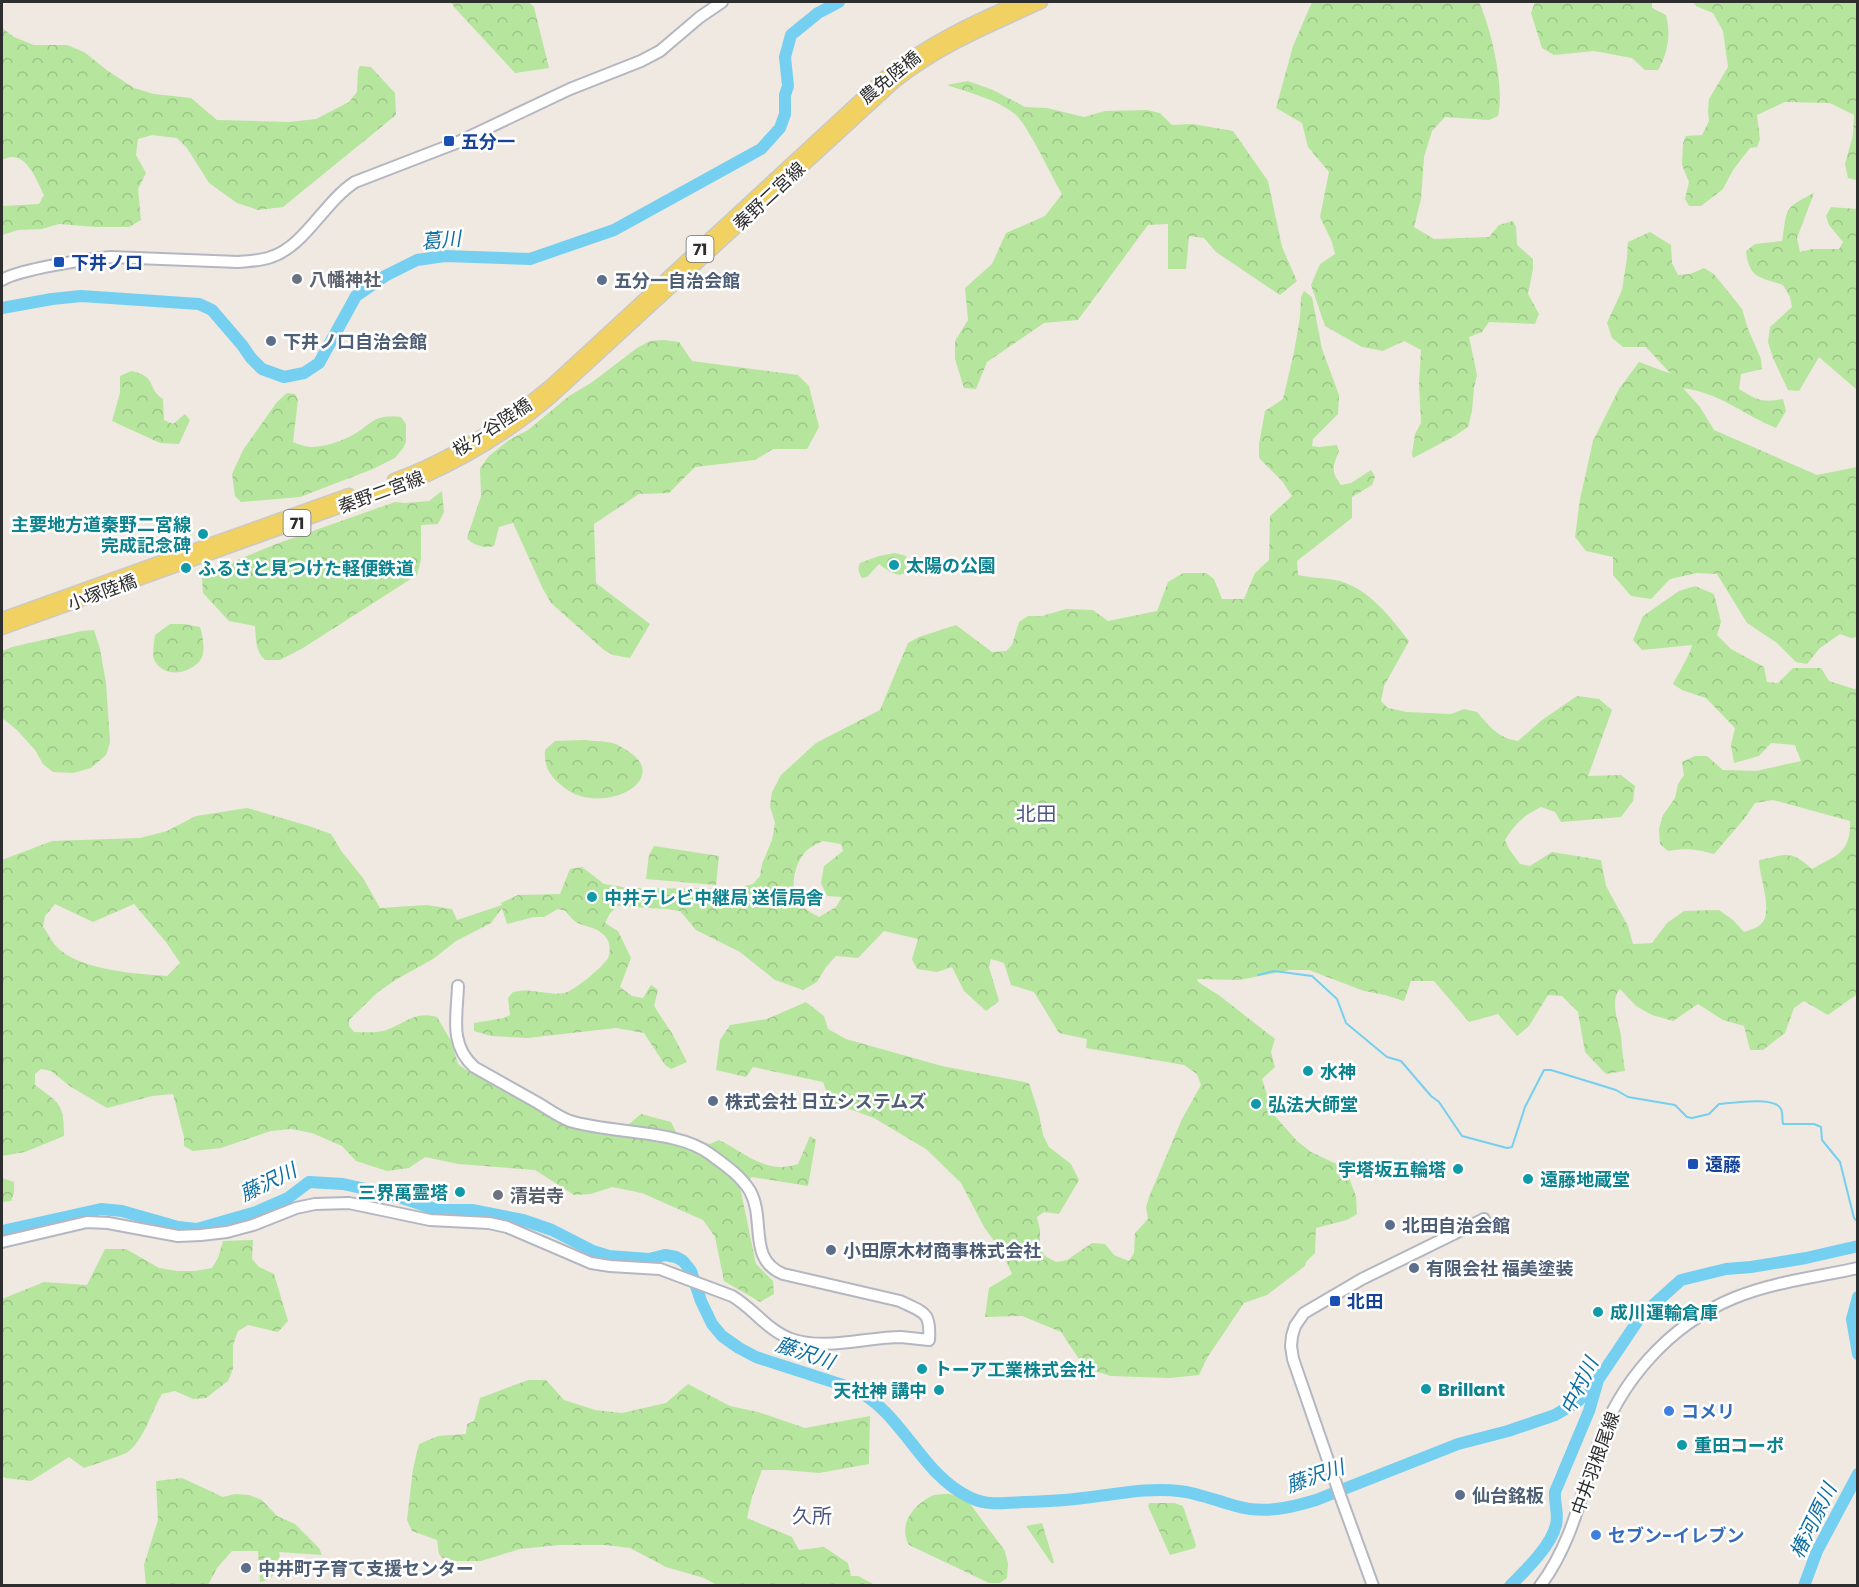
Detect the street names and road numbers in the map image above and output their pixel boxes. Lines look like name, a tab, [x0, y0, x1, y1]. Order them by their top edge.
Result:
street label: 農免陸橋	[854, 45, 926, 109]
street label: 秦野二宮線	[728, 156, 810, 236]
road number: 71	[686, 236, 714, 262]
street label: 桜ヶ谷陸橋	[447, 392, 537, 462]
street label: 秦野二宮線	[334, 465, 428, 519]
road number: 71	[284, 510, 310, 536]
street label: 小塚陸橋	[64, 568, 140, 616]
street label: 中井羽根尾線	[1565, 1408, 1625, 1518]

